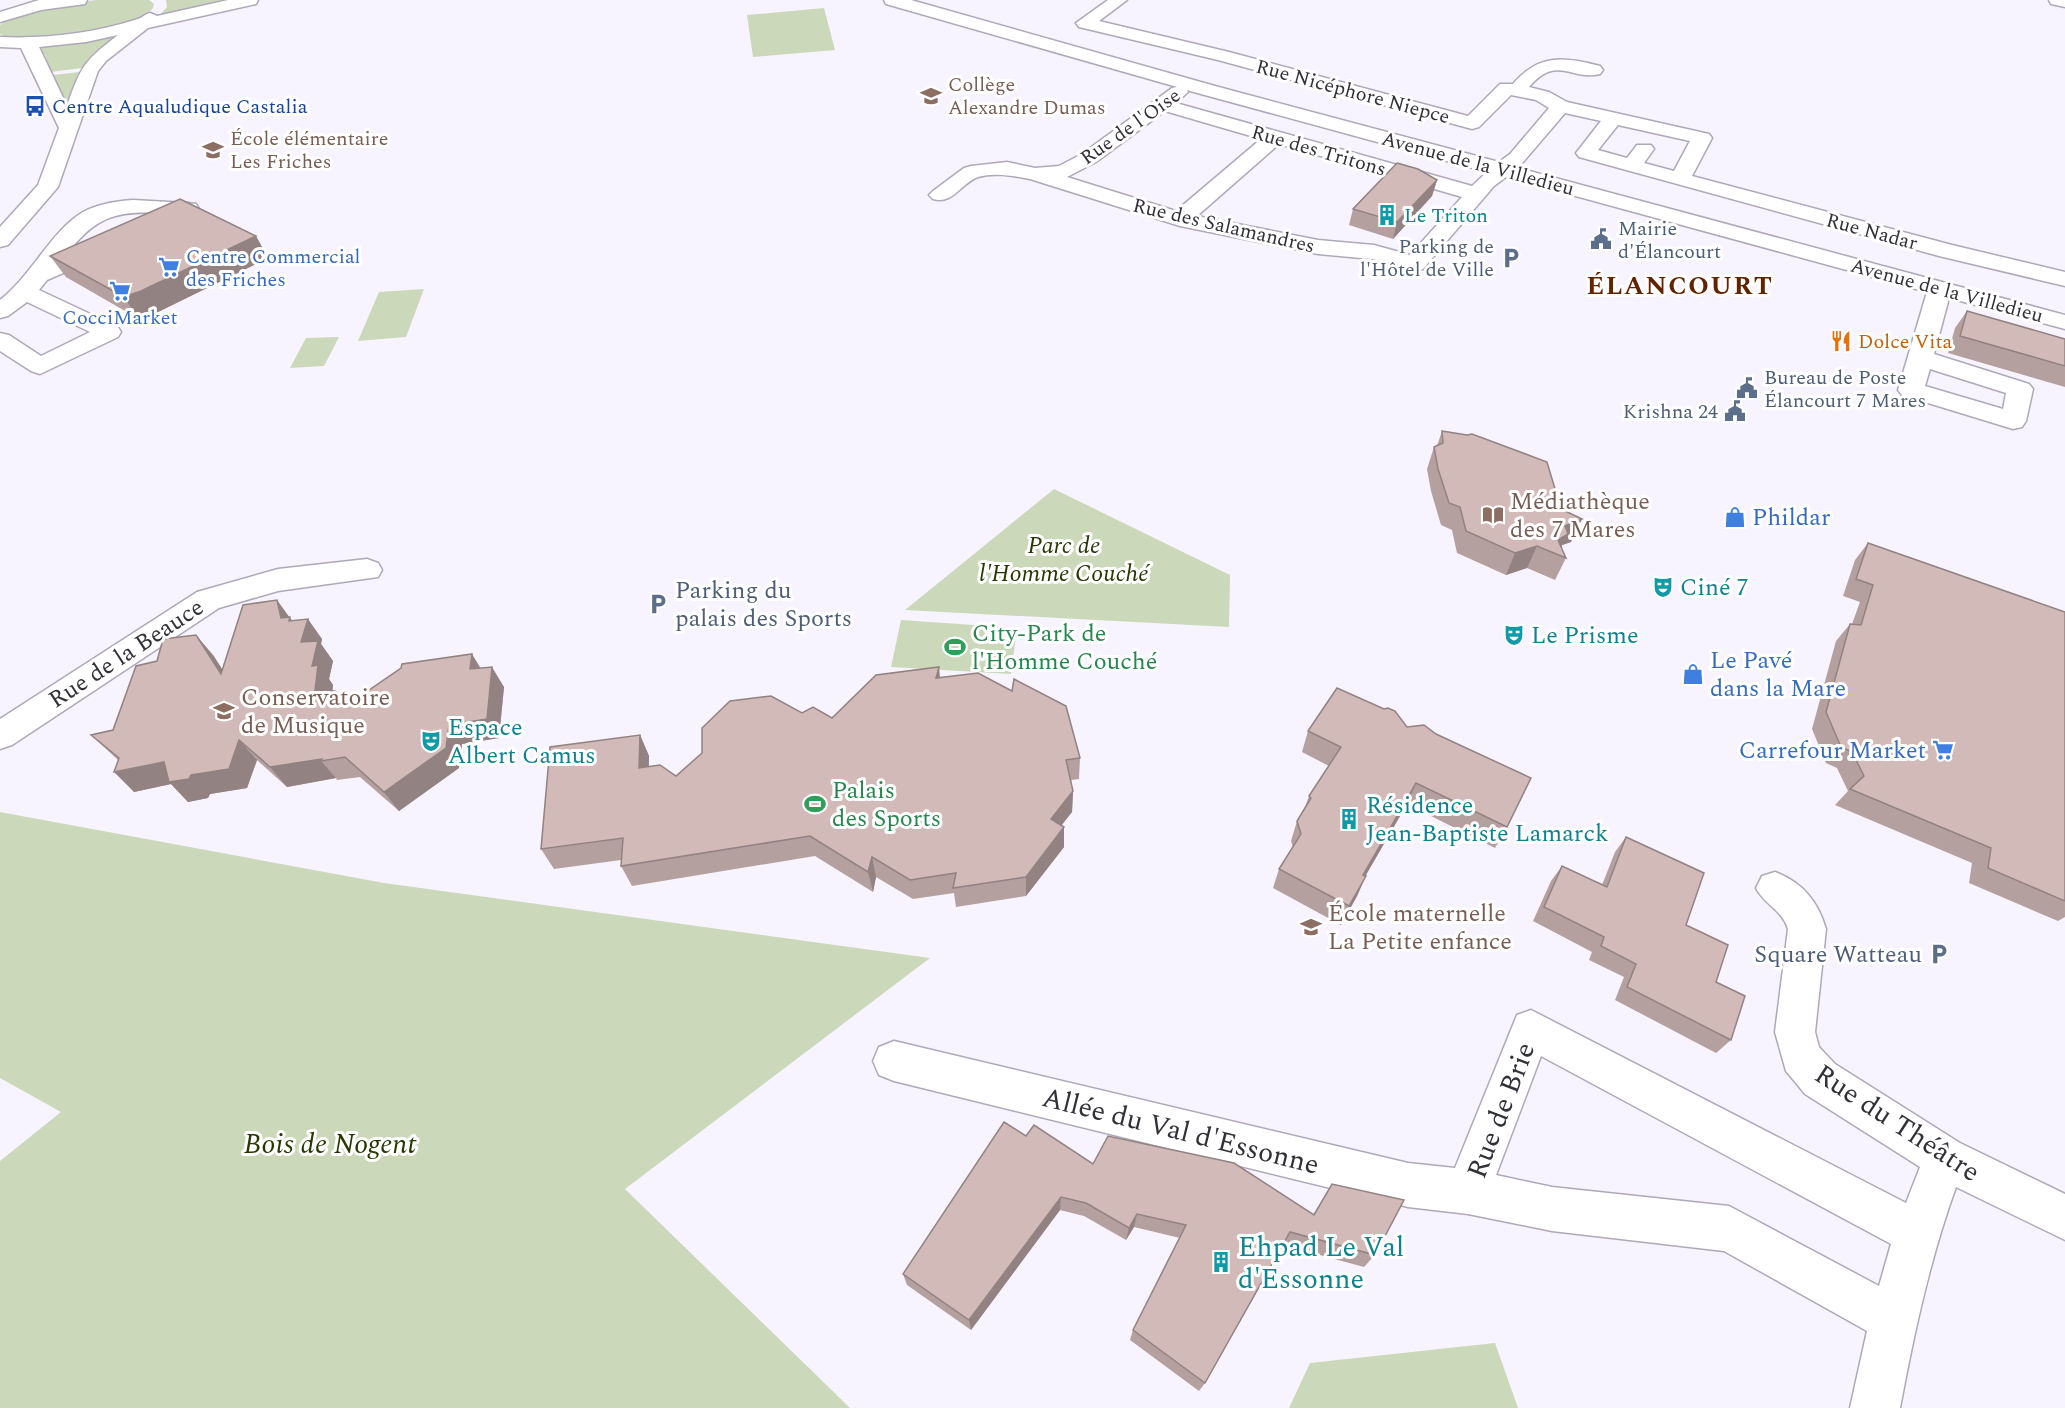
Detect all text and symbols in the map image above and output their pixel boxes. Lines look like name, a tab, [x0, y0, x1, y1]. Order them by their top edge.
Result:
street label: Rue Nicéphore Niepce	[1252, 52, 1453, 132]
place label: Collège Alexandre Dumas	[948, 70, 1106, 123]
street label: Rue de l'Oise	[1074, 81, 1187, 173]
school or university icon: Collège Alexandre Dumas	[919, 84, 943, 108]
place label: Centre Aqualudique Castalia	[52, 92, 308, 122]
bus stop icon: Centre Aqualudique Castalia	[23, 94, 47, 118]
street label: Rue des Tritons	[1248, 117, 1390, 185]
place label: École élémentaire Les Friches	[230, 124, 388, 177]
street label: Avenue de la Villedieu	[1378, 124, 1577, 204]
school or university icon: École élémentaire Les Friches	[201, 138, 225, 162]
street label: Rue des Salamandres	[1130, 190, 1318, 262]
place label: Le Triton	[1404, 201, 1488, 231]
building icon: Le Triton	[1375, 203, 1399, 227]
street label: Rue Nadar	[1823, 205, 1921, 259]
place label: Mairie d'Élancourt	[1618, 214, 1721, 267]
public building icon: Mairie d'Élancourt	[1589, 227, 1613, 251]
place label: Parking de l'Hôtel de Ville	[1360, 232, 1494, 285]
place label: Centre Commercial des Friches	[186, 242, 360, 295]
parking icon: Parking de l'Hôtel de Ville	[1499, 246, 1523, 270]
street label: Avenue de la Villedieu	[1847, 251, 2046, 331]
supermarket icon: Centre Commercial des Friches	[157, 255, 181, 279]
district label: ÉLANCOURT	[1587, 266, 1773, 306]
supermarket icon: CocciMarket	[108, 279, 132, 303]
place label: CocciMarket	[62, 303, 178, 333]
place label: Dolce Vita	[1858, 327, 1953, 357]
restaurant icon: Dolce Vita	[1829, 329, 1853, 353]
place label: Bureau de Poste Élancourt 7 Mares	[1764, 363, 1926, 416]
public building icon: Bureau de Poste Élancourt 7 Mares	[1735, 376, 1759, 400]
place label: Krishna 24	[1623, 397, 1718, 427]
public building icon: Krishna 24	[1723, 399, 1747, 423]
place label: Médiathèque des 7 Mares	[1510, 484, 1650, 548]
place label: Phildar	[1752, 500, 1830, 536]
library icon: Médiathèque des 7 Mares	[1481, 503, 1505, 527]
shop icon: Phildar	[1723, 505, 1747, 529]
park label: Parc de l'Homme Couché	[979, 528, 1151, 592]
place label: Ciné 7	[1680, 570, 1749, 606]
place label: Parking du palais des Sports	[675, 573, 852, 637]
theatre icon: Ciné 7	[1651, 575, 1675, 599]
street label: Rue de la Beauce	[42, 590, 211, 718]
parking icon: Parking du palais des Sports	[646, 592, 670, 616]
place label: City-Park de l'Homme Couché	[972, 616, 1157, 680]
place label: Le Prisme	[1531, 618, 1639, 654]
theatre icon: Le Prisme	[1502, 623, 1526, 647]
sports icon: City-Park de l'Homme Couché	[943, 635, 967, 659]
place label: Le Pavé dans la Mare	[1710, 643, 1846, 707]
shop icon: Le Pavé dans la Mare	[1681, 662, 1705, 686]
place label: Conservatoire de Musique	[241, 680, 390, 744]
school or university icon: Conservatoire de Musique	[212, 699, 236, 723]
place label: Espace Albert Camus	[448, 710, 596, 774]
theatre icon: Espace Albert Camus	[419, 729, 443, 753]
place label: Carrefour Market	[1739, 733, 1926, 769]
supermarket icon: Carrefour Market	[1931, 738, 1955, 762]
place label: Palais des Sports	[832, 773, 941, 837]
place label: Résidence Jean-Baptiste Lamarck	[1366, 788, 1608, 852]
sports icon: Palais des Sports	[803, 792, 827, 816]
building icon: Résidence Jean-Baptiste Lamarck	[1337, 807, 1361, 831]
place label: École maternelle La Petite enfance	[1328, 896, 1512, 960]
school or university icon: École maternelle La Petite enfance	[1299, 915, 1323, 939]
place label: Square Watteau	[1754, 937, 1922, 973]
parking icon: Square Watteau	[1927, 942, 1951, 966]
street label: Rue de Brie	[1456, 1036, 1547, 1185]
street label: Rue du Théâtre	[1806, 1053, 1989, 1193]
street label: Allée du Val d'Essonne	[1038, 1076, 1324, 1187]
park label: Bois de Nogent	[244, 1123, 417, 1166]
place label: Ehpad Le Val d'Essonne	[1238, 1226, 1404, 1301]
building icon: Ehpad Le Val d'Essonne	[1209, 1250, 1233, 1274]

